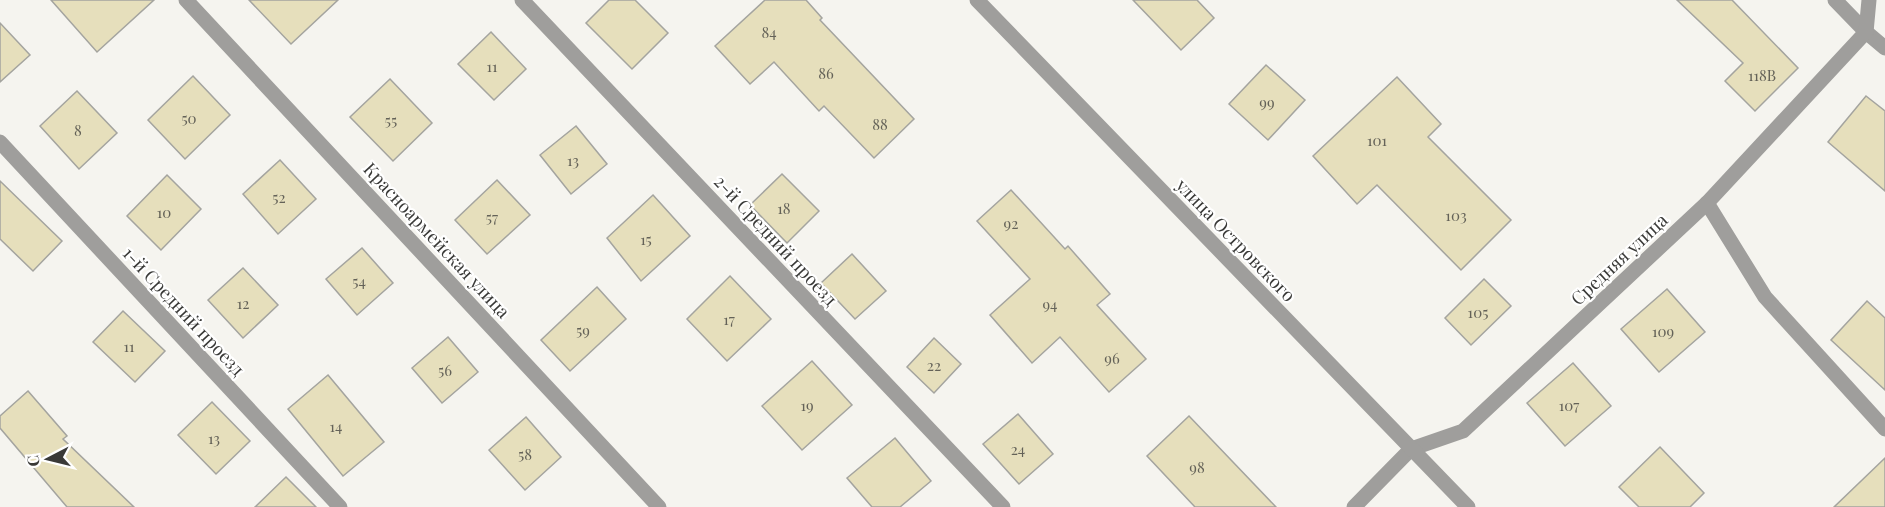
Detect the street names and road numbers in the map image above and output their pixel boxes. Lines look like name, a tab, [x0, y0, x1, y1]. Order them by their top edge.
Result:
street label: Красноармейская улица	[359, 157, 516, 323]
street label: 2-й Средний проезд	[709, 170, 843, 311]
street label: улица Островского	[1170, 173, 1301, 307]
street label: Средняя улица	[1565, 208, 1673, 310]
street label: 1-й Средний проезд	[118, 241, 251, 381]

